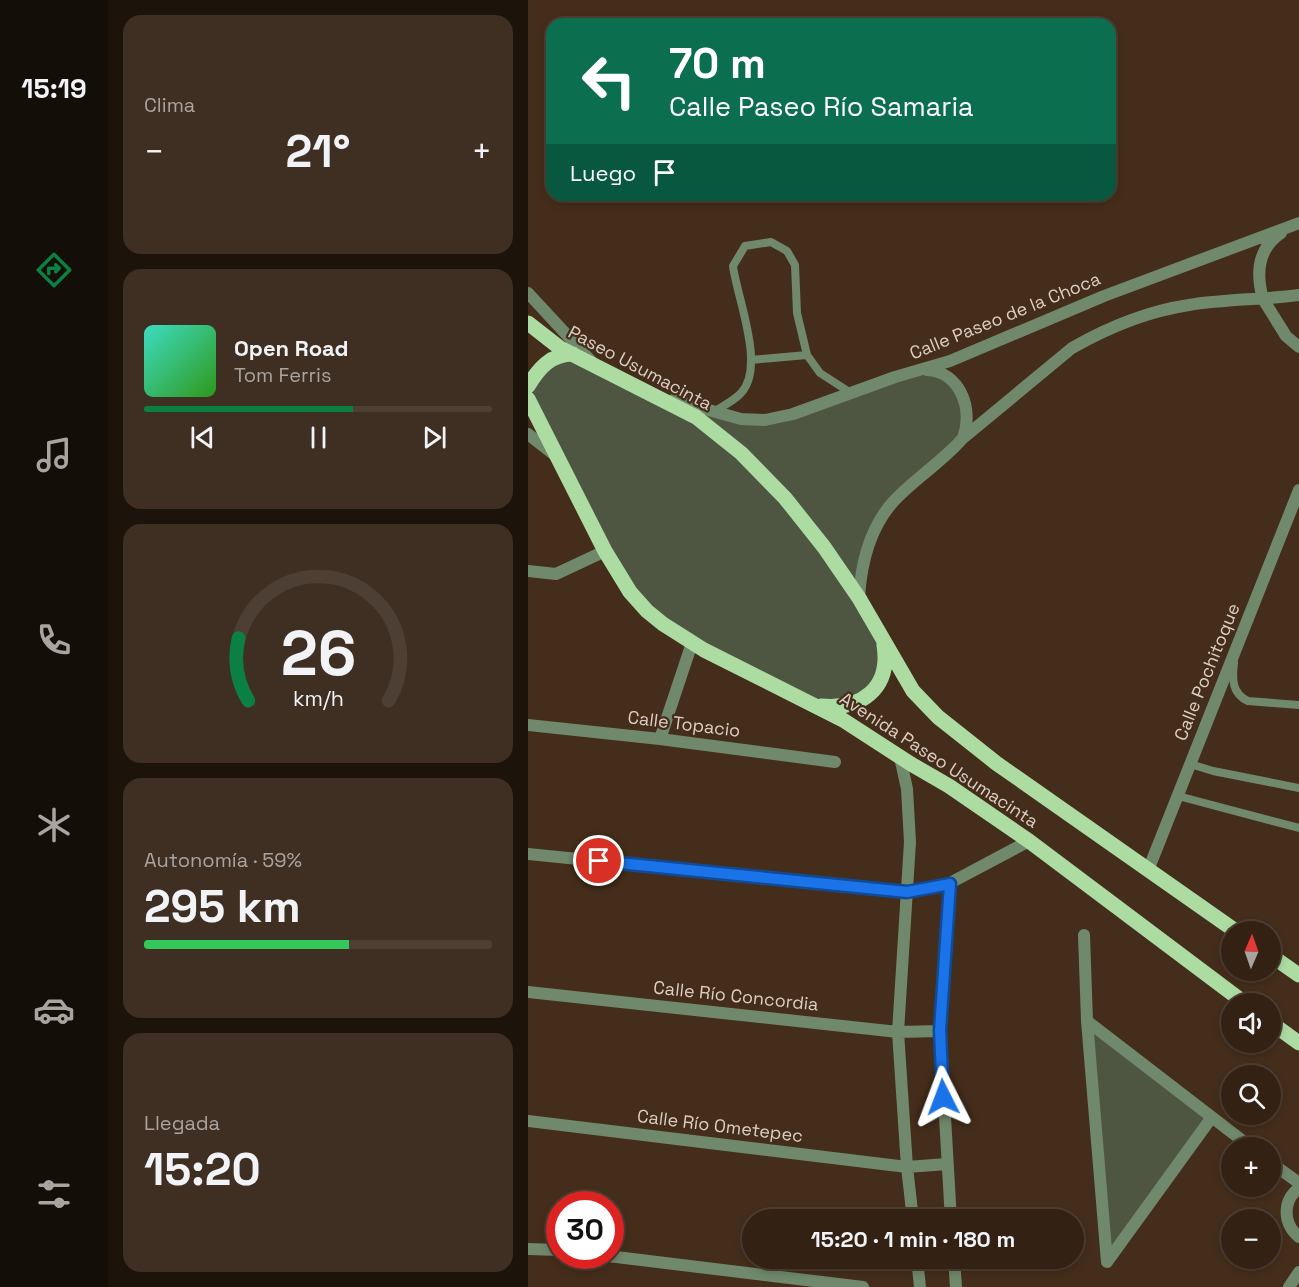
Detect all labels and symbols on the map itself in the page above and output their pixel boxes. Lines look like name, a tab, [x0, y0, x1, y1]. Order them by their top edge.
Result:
street label: Calle Paseo de la Choca	[906, 267, 1104, 364]
street label: Paseo Usumacinta	[564, 320, 716, 415]
street label: Calle Pochitoque	[1168, 600, 1245, 744]
street label: Avenida Paseo Usumacinta	[836, 687, 1043, 833]
street label: Calle Topacio	[626, 705, 742, 742]
pin	[573, 835, 624, 886]
north arrow	[1221, 921, 1281, 981]
street label: Calle Río Concordia	[652, 975, 820, 1016]
position arrow	[911, 1065, 975, 1129]
street label: Calle Río Ometepec	[636, 1104, 804, 1147]
speed limit sign: 30	[546, 1191, 624, 1269]

